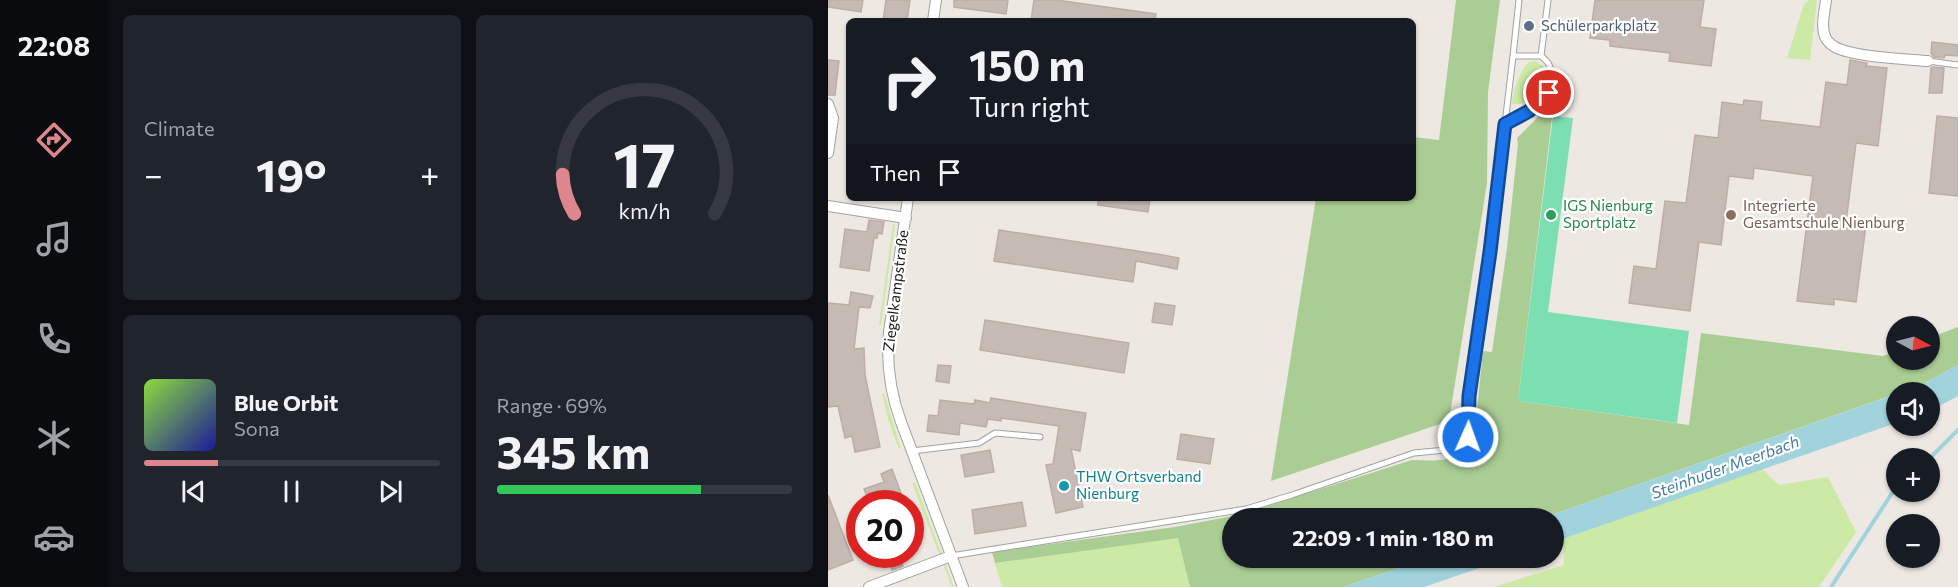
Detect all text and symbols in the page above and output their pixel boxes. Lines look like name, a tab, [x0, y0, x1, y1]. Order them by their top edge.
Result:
place label: Schülerparkplatz	[1541, 16, 1657, 34]
marker: Schülerparkplatz	[1522, 19, 1536, 33]
text: 22:08	[18, 29, 90, 62]
text: 150 m	[969, 38, 1085, 90]
icon: right	[870, 42, 948, 120]
pin	[1523, 67, 1574, 118]
icon: arrive	[1532, 76, 1565, 109]
text: Turn right	[969, 90, 1089, 123]
text: Climate	[144, 116, 214, 140]
icon: directions	[33, 119, 75, 161]
text: 17	[613, 125, 676, 201]
text: 19°	[256, 146, 327, 201]
text: −	[144, 153, 163, 194]
text: +	[420, 153, 439, 194]
icon: arrive	[933, 156, 966, 189]
text: Then	[870, 159, 921, 186]
place label: IGS Nienburg Sportplatz	[1563, 196, 1653, 231]
place label: Integrierte Gesamtschule Nienburg	[1743, 196, 1905, 231]
text: km/h	[618, 198, 670, 224]
marker: IGS Nienburg Sportplatz	[1544, 208, 1558, 222]
marker: Integrierte Gesamtschule Nienburg	[1724, 208, 1738, 222]
icon: music	[33, 218, 75, 260]
street label: Ziegelkampstraße	[879, 229, 911, 353]
north arrow	[1886, 316, 1940, 370]
map controls	[1886, 316, 1940, 568]
icon: phone	[33, 318, 75, 360]
button: sound	[1886, 382, 1940, 436]
text: Blue Orbit	[234, 389, 338, 416]
text: Range · 69%	[497, 393, 607, 417]
position arrow	[1436, 405, 1500, 469]
text: Sona	[234, 416, 280, 440]
icon: climate	[33, 417, 75, 459]
text: 345 km	[497, 423, 650, 478]
water label: Steinhuder Meerbach	[1648, 431, 1801, 502]
button: +	[1886, 448, 1940, 502]
place label: THW Ortsverband Nienburg	[1076, 467, 1201, 502]
icon: previous	[177, 475, 210, 508]
icon: pause	[275, 475, 308, 508]
icon: next	[374, 475, 407, 508]
marker: THW Ortsverband Nienburg	[1057, 479, 1071, 493]
speed limit sign: 20	[846, 490, 924, 568]
button: −	[1886, 514, 1940, 568]
icon: car	[33, 516, 75, 558]
text: 22:09 · 1 min · 180 m	[1292, 524, 1494, 551]

